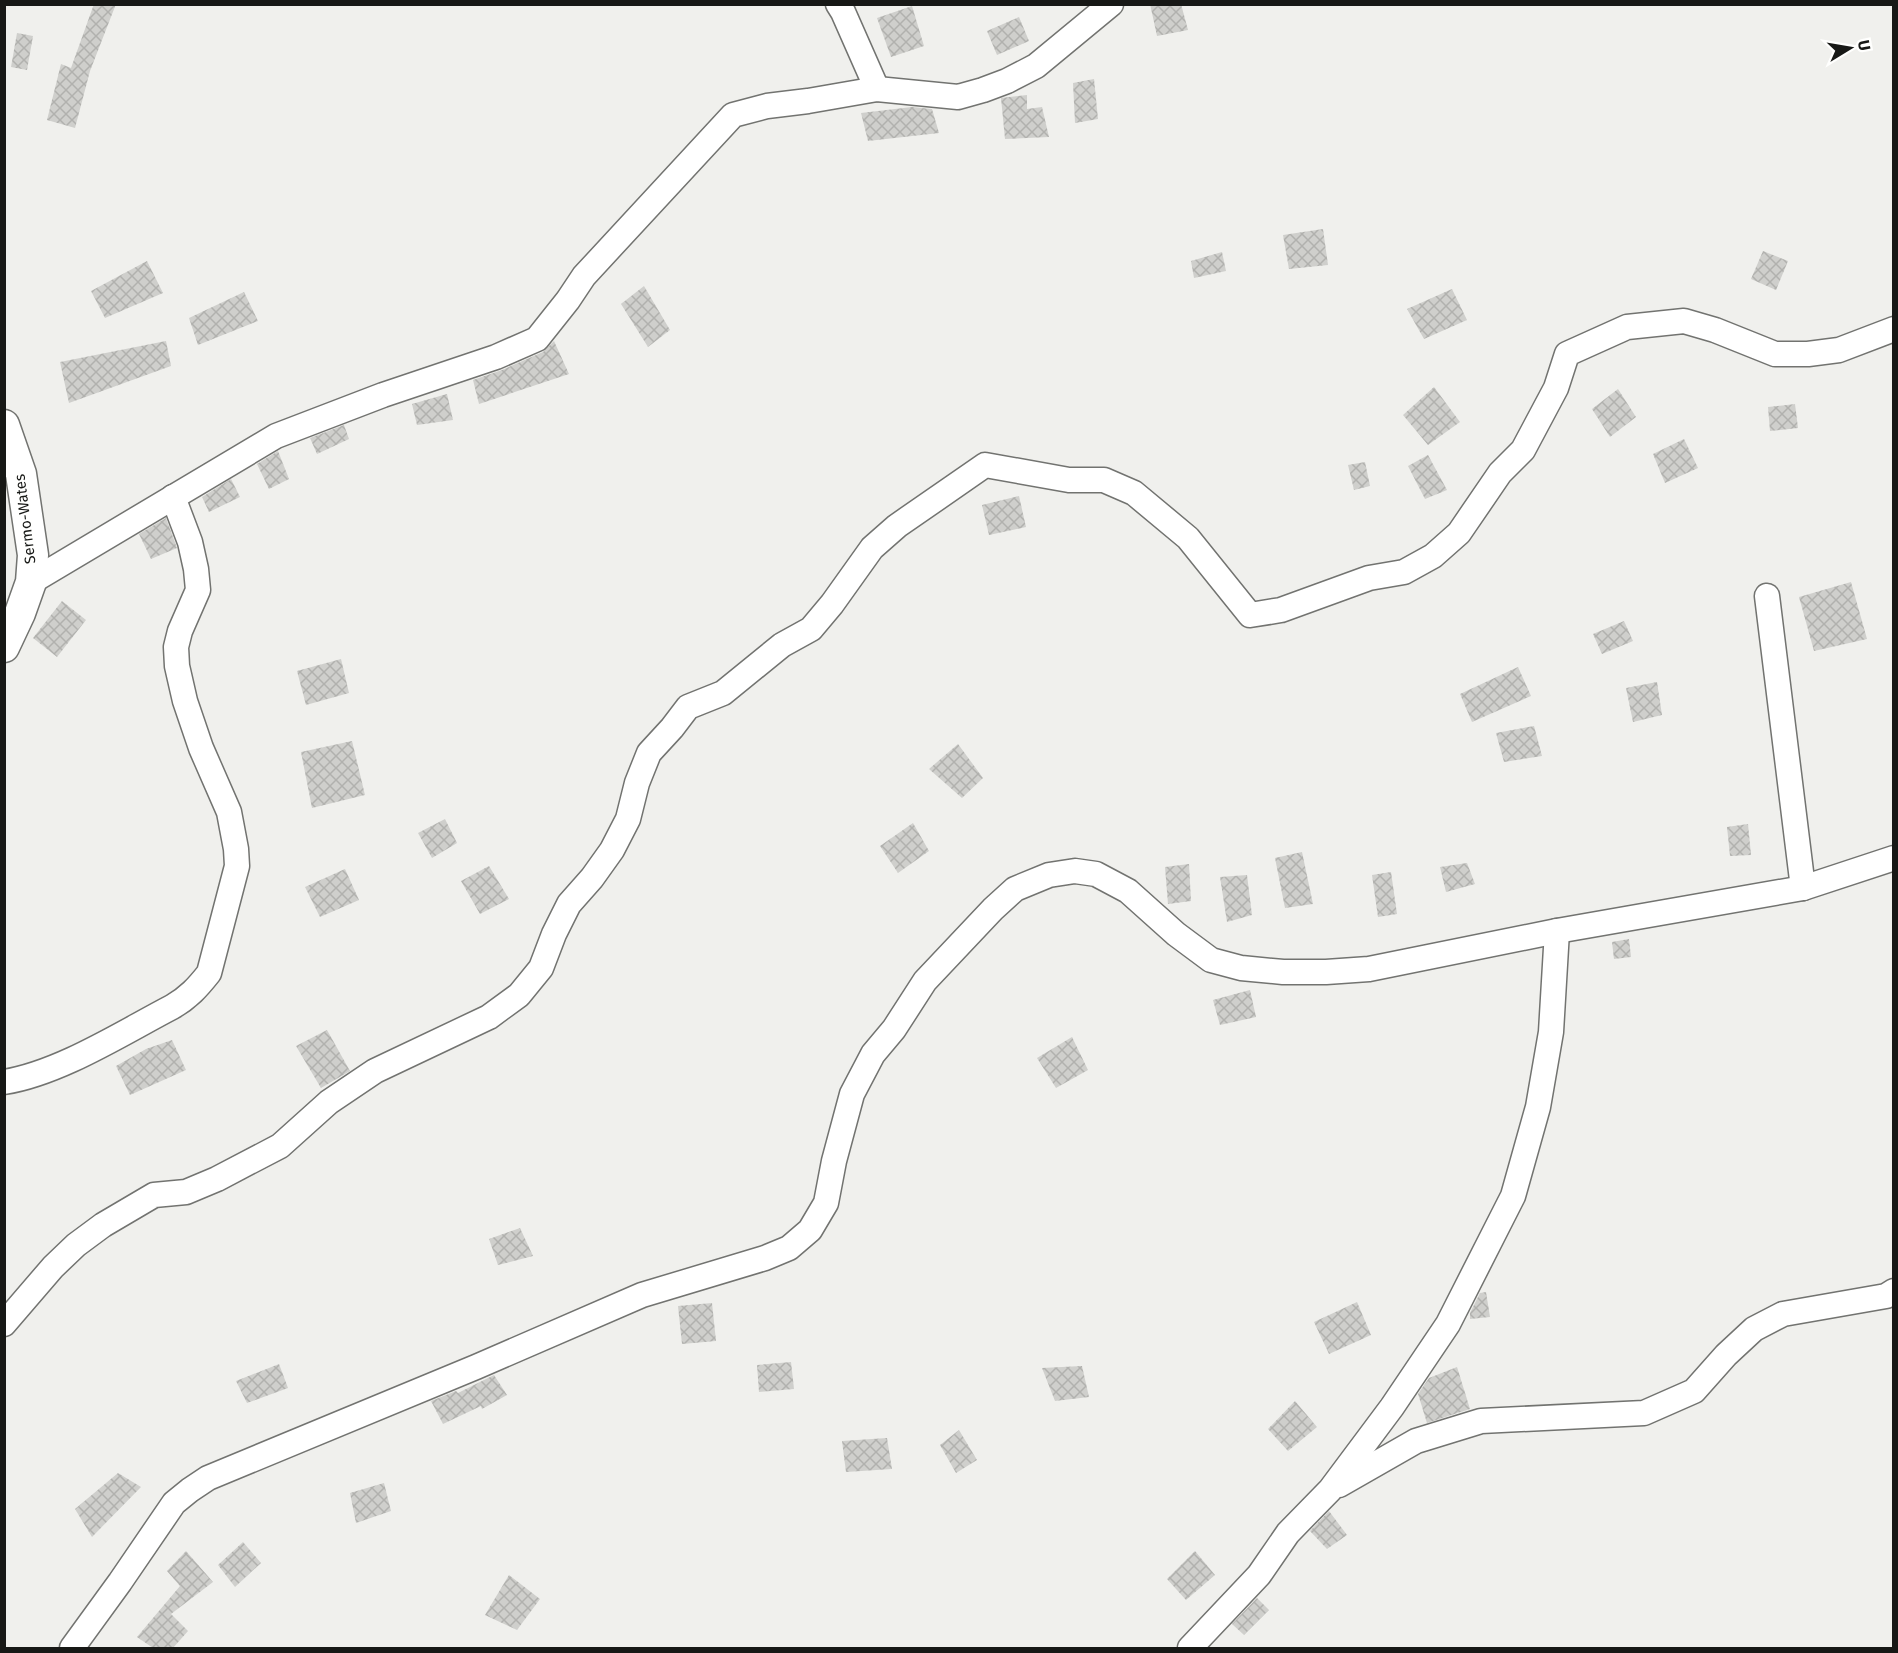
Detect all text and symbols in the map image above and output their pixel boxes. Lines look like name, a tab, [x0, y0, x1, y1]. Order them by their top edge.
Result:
north arrow	[1820, 18, 1880, 78]
text: U	[1854, 38, 1875, 52]
street label: Sermo-Wates	[11, 473, 39, 565]

